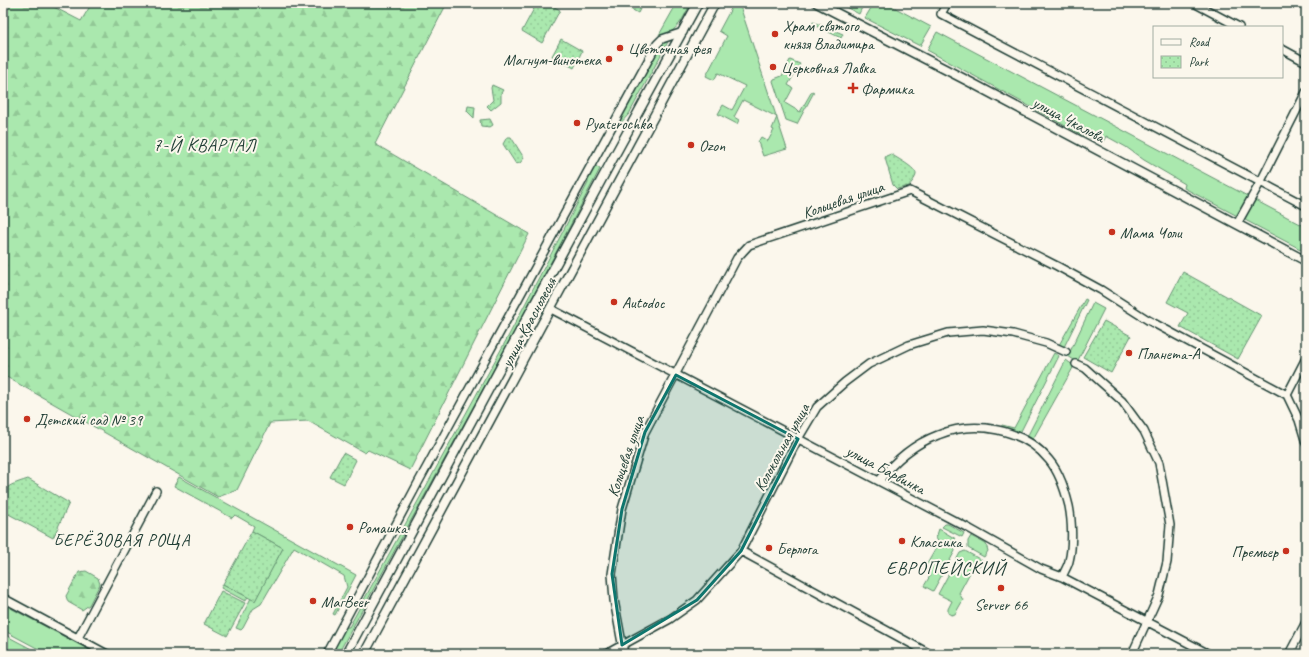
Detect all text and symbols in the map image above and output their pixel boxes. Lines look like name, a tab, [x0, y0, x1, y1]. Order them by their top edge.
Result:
place label: Храм святого князя Владимира	[783, 16, 875, 54]
legend	[1153, 26, 1283, 78]
marker: Храм святого князя Владимира	[770, 29, 780, 39]
text: Road	[1189, 34, 1211, 50]
place label: Цветочная фея	[628, 39, 712, 59]
marker: Цветочная фея	[615, 43, 625, 53]
place label: Магнум-винотека	[503, 50, 602, 70]
marker: Магнум-винотека	[604, 54, 614, 64]
text: Park	[1189, 54, 1210, 70]
place label: Церковная Лавка	[781, 58, 876, 78]
marker: Церковная Лавка	[768, 62, 778, 72]
place label: Фармика	[861, 79, 915, 99]
marker: Фармика	[848, 83, 858, 93]
street label: улица Чкалова	[1028, 92, 1109, 148]
place label: Pyaterochka	[585, 114, 653, 134]
marker: Pyaterochka	[572, 118, 582, 128]
district label: 7-Й КВАРТАЛ	[153, 134, 258, 156]
place label: Ozon	[699, 136, 726, 156]
marker: Ozon	[686, 140, 696, 150]
street label: Кольцевая улица	[800, 176, 887, 223]
place label: Мама Чоли	[1120, 223, 1183, 243]
marker: Мама Чоли	[1107, 227, 1117, 237]
street label: улица Краснолесья	[496, 273, 562, 372]
place label: Autodoc	[622, 293, 666, 313]
marker: Autodoc	[609, 297, 619, 307]
place label: Планета-А	[1137, 344, 1201, 364]
marker: Планета-А	[1124, 348, 1134, 358]
street label: Колокольная улица	[750, 399, 815, 495]
place label: Детский сад № 39	[35, 410, 144, 430]
street label: Кольцевая улица	[603, 412, 649, 500]
marker: Детский сад № 39	[22, 414, 32, 424]
street label: улица Барвинка	[842, 440, 930, 500]
place label: Ромашка	[358, 518, 408, 538]
marker: Ромашка	[345, 522, 355, 532]
district label: БЕРЁЗОВАЯ РОЩА	[53, 530, 191, 551]
place label: Классика	[910, 532, 963, 552]
marker: Классика	[897, 536, 907, 546]
place label: Берлога	[777, 539, 819, 559]
place label: Премьер	[1232, 542, 1279, 562]
marker: Берлога	[764, 543, 774, 553]
marker: Премьер	[1281, 546, 1291, 556]
district label: ЕВРОПЕЙСКИЙ	[886, 557, 1007, 579]
marker: Server 66	[996, 583, 1006, 593]
place label: МагBeer	[321, 592, 371, 612]
place label: Server 66	[975, 595, 1028, 615]
marker: МагBeer	[308, 596, 318, 606]

